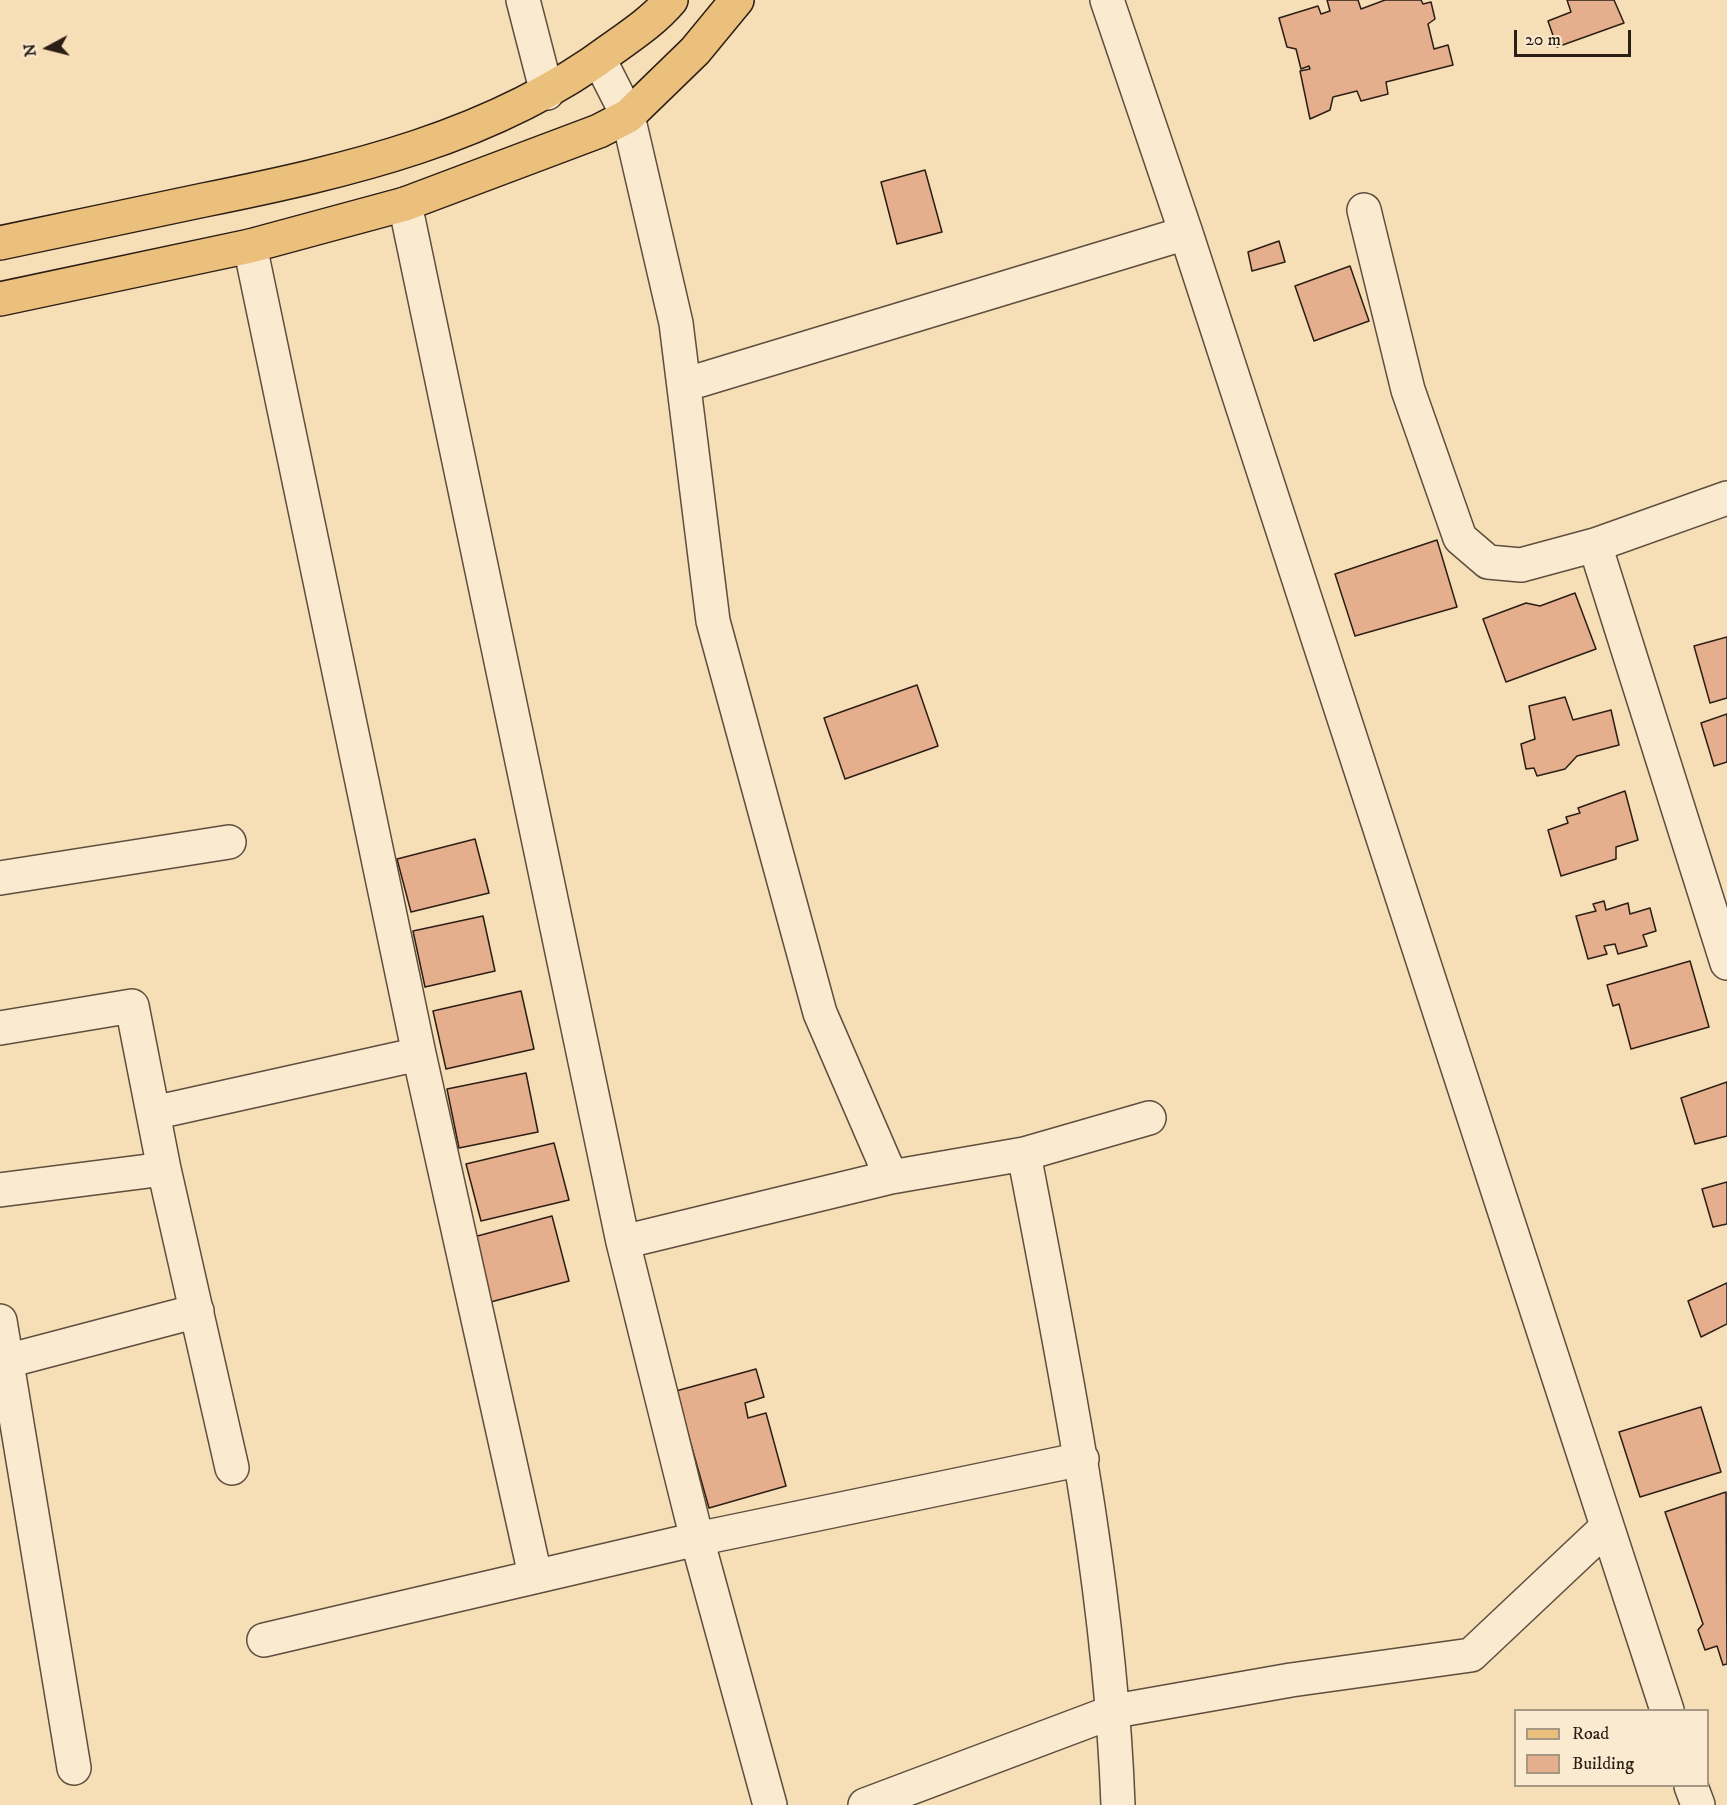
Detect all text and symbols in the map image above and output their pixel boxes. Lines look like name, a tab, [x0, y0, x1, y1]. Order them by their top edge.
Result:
north arrow	[18, 18, 78, 78]
scale bar	[1517, 18, 1634, 56]
text: 20 m	[1525, 29, 1561, 51]
text: N	[19, 42, 41, 58]
legend	[1514, 1709, 1709, 1787]
text: Road	[1572, 1723, 1609, 1745]
text: Building	[1572, 1753, 1634, 1775]

